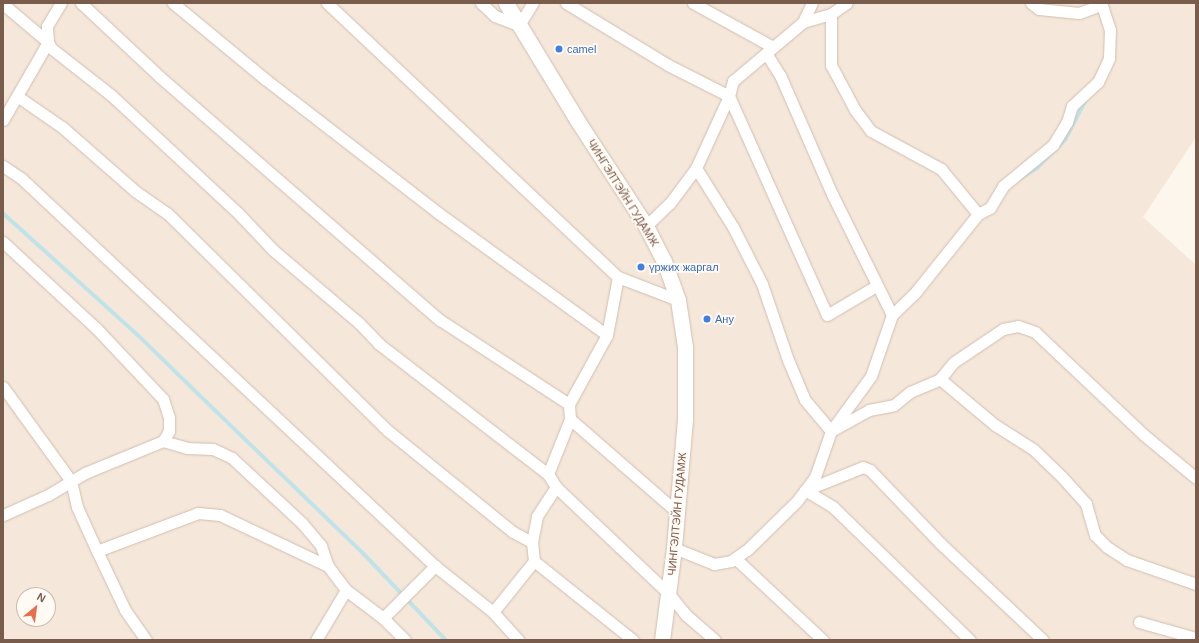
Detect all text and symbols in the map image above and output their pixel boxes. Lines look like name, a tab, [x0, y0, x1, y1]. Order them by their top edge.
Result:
place label: camel	[567, 42, 596, 56]
marker: camel	[554, 44, 564, 54]
street label: ЧИНГЭЛТЭЙН ГУДАМЖ	[585, 137, 661, 249]
place label: үржих жаргал	[649, 260, 719, 274]
marker: үржих жаргал	[636, 262, 646, 272]
place label: Ану	[715, 312, 734, 326]
marker: Ану	[702, 314, 712, 324]
street label: ЧИНГЭЛТЭЙН ГУДАМЖ	[665, 452, 689, 576]
north arrow	[16, 587, 56, 627]
text: N	[35, 590, 48, 605]

